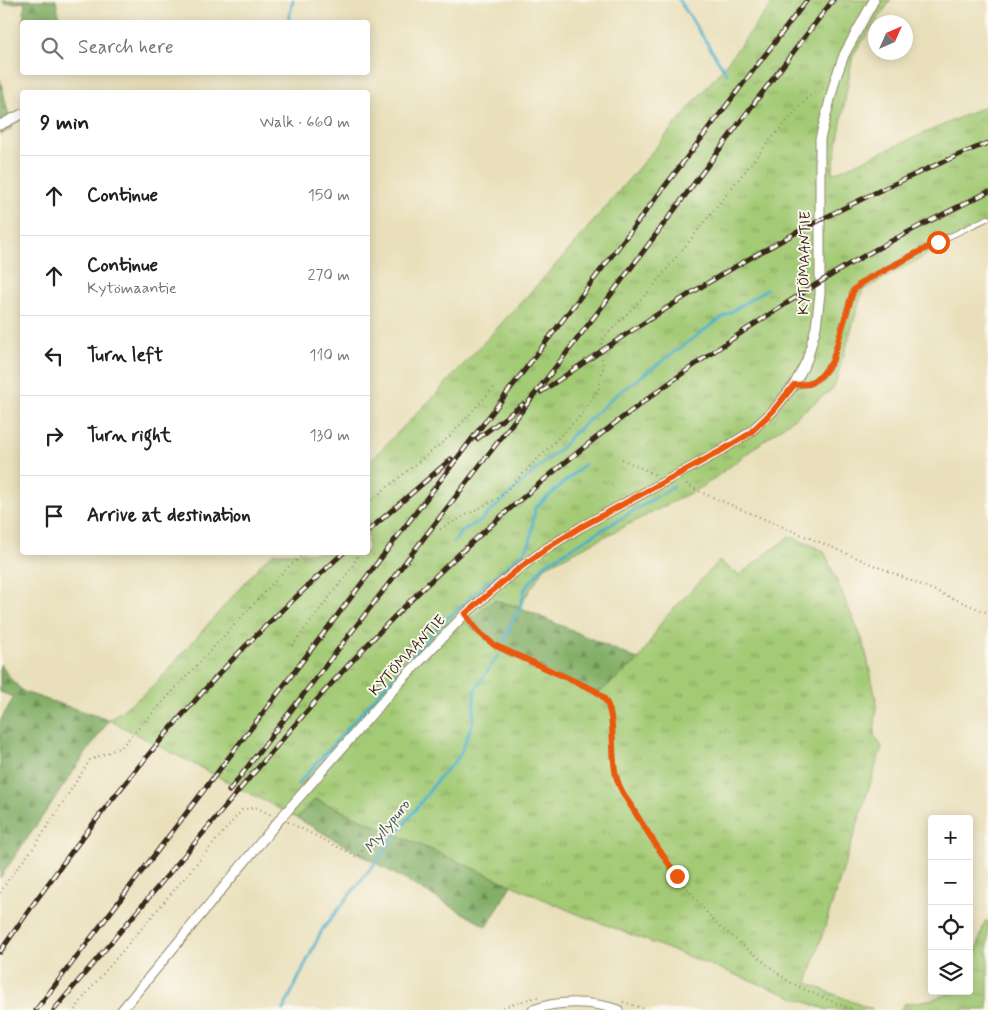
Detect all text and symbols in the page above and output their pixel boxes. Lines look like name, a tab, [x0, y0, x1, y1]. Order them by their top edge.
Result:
north arrow	[868, 15, 913, 60]
search box	[20, 20, 370, 75]
icon: search	[38, 34, 66, 62]
text: Search here	[78, 35, 174, 60]
text: 9 min	[40, 109, 89, 137]
text: Walk · 660 m	[259, 112, 350, 133]
icon: ahead	[40, 182, 68, 210]
text: Continue	[87, 183, 158, 208]
text: 150 m	[308, 185, 350, 206]
street label: KYTÖMAANTIE	[794, 211, 816, 315]
route start	[927, 231, 950, 254]
text: Continue	[87, 253, 158, 278]
icon: ahead	[40, 262, 68, 290]
text: 270 m	[307, 265, 350, 286]
text: Kytömaantie	[87, 278, 177, 299]
icon: left	[40, 342, 68, 370]
text: Turn left	[87, 343, 163, 368]
text: 110 m	[309, 345, 350, 366]
icon: right	[40, 422, 68, 450]
text: Turn right	[87, 423, 171, 448]
text: 130 m	[309, 425, 350, 446]
icon: arrive	[40, 502, 68, 530]
text: Arrive at destination	[87, 503, 251, 528]
street label: KYTÖMAANTIE	[365, 611, 451, 701]
water label: Myllypuro	[359, 795, 416, 858]
map controls	[928, 815, 973, 995]
button: +	[928, 815, 973, 860]
button: −	[928, 860, 973, 905]
route end	[666, 865, 689, 888]
button: locate	[928, 905, 973, 950]
button: layers	[928, 950, 973, 995]

